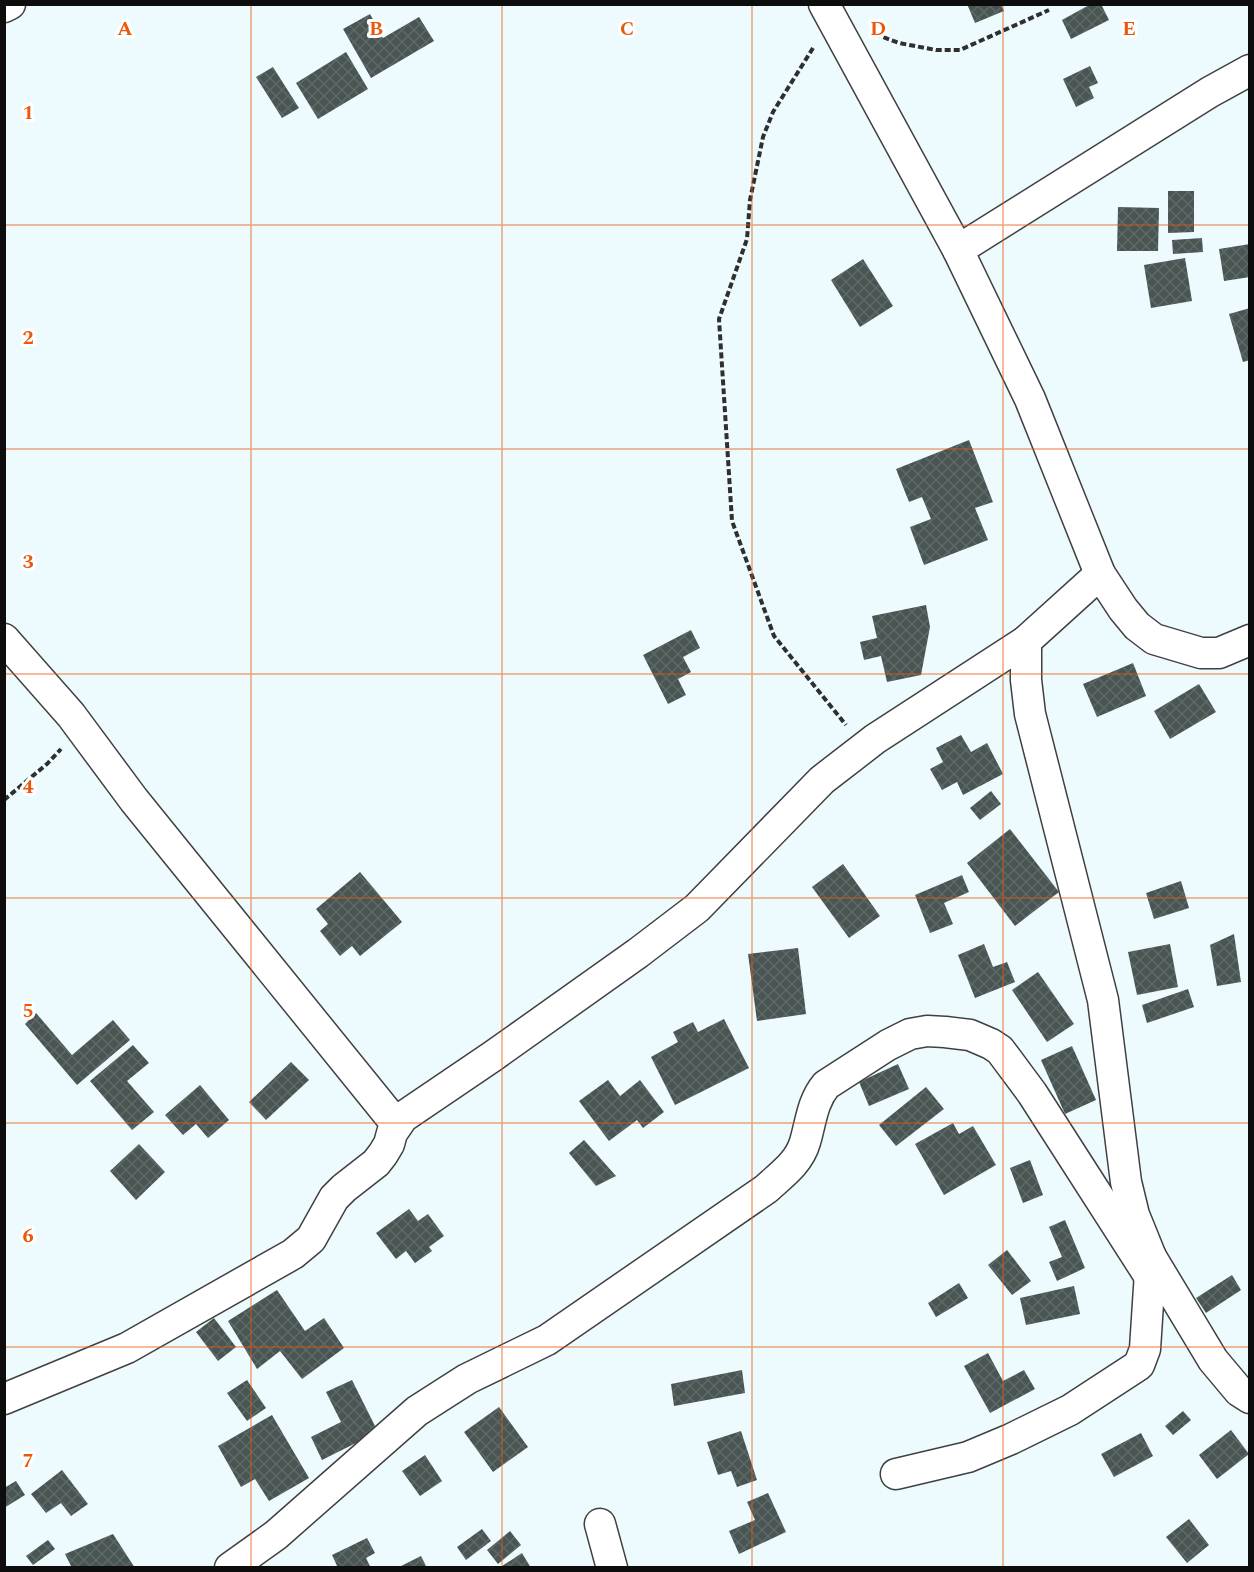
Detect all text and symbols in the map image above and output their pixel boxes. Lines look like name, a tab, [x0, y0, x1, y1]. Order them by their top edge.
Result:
text: A	[117, 14, 133, 44]
text: B	[369, 14, 383, 44]
text: C	[620, 14, 634, 44]
text: D	[870, 14, 886, 44]
text: E	[1122, 14, 1136, 44]
text: 1	[22, 98, 34, 128]
text: 2	[22, 323, 34, 353]
text: 3	[22, 547, 34, 577]
text: 4	[22, 772, 34, 802]
text: 5	[22, 996, 34, 1026]
text: 6	[22, 1221, 34, 1251]
text: 7	[22, 1446, 34, 1476]

